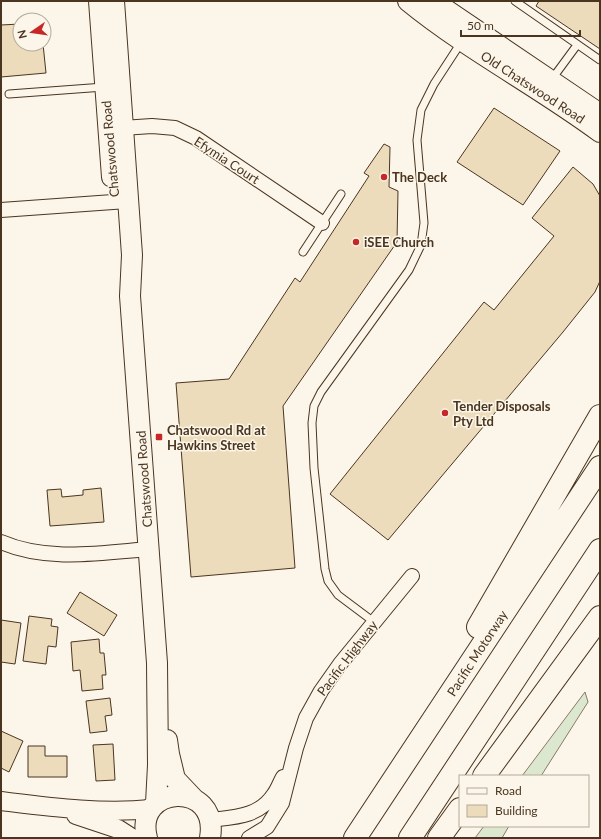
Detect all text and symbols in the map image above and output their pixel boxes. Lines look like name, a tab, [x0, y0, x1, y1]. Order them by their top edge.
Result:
north arrow	[12, 12, 52, 52]
scale bar	[461, 12, 580, 38]
text: 50 m	[467, 18, 494, 33]
text: N	[14, 29, 29, 40]
street label: Old Chatswood Road	[478, 47, 588, 127]
street label: Chatswood Road	[98, 100, 122, 198]
street label: Efymia Court	[191, 133, 263, 187]
place label: The Deck	[392, 169, 447, 185]
marker: The Deck	[379, 172, 389, 182]
place label: iSEE Church	[364, 234, 434, 250]
marker: iSEE Church	[351, 237, 361, 247]
place label: Tender Disposals Pty Ltd	[453, 398, 551, 429]
marker: Tender Disposals Pty Ltd	[440, 408, 450, 418]
place label: Chatswood Rd at Hawkins Street	[167, 422, 266, 453]
street label: Chatswood Road	[133, 430, 155, 528]
marker: Chatswood Rd at Hawkins Street	[154, 432, 164, 442]
street label: Pacific Motorway	[443, 607, 511, 699]
street label: Pacific Highway	[313, 617, 381, 699]
legend	[459, 775, 589, 827]
text: Road	[495, 783, 522, 798]
text: Building	[495, 803, 538, 818]

